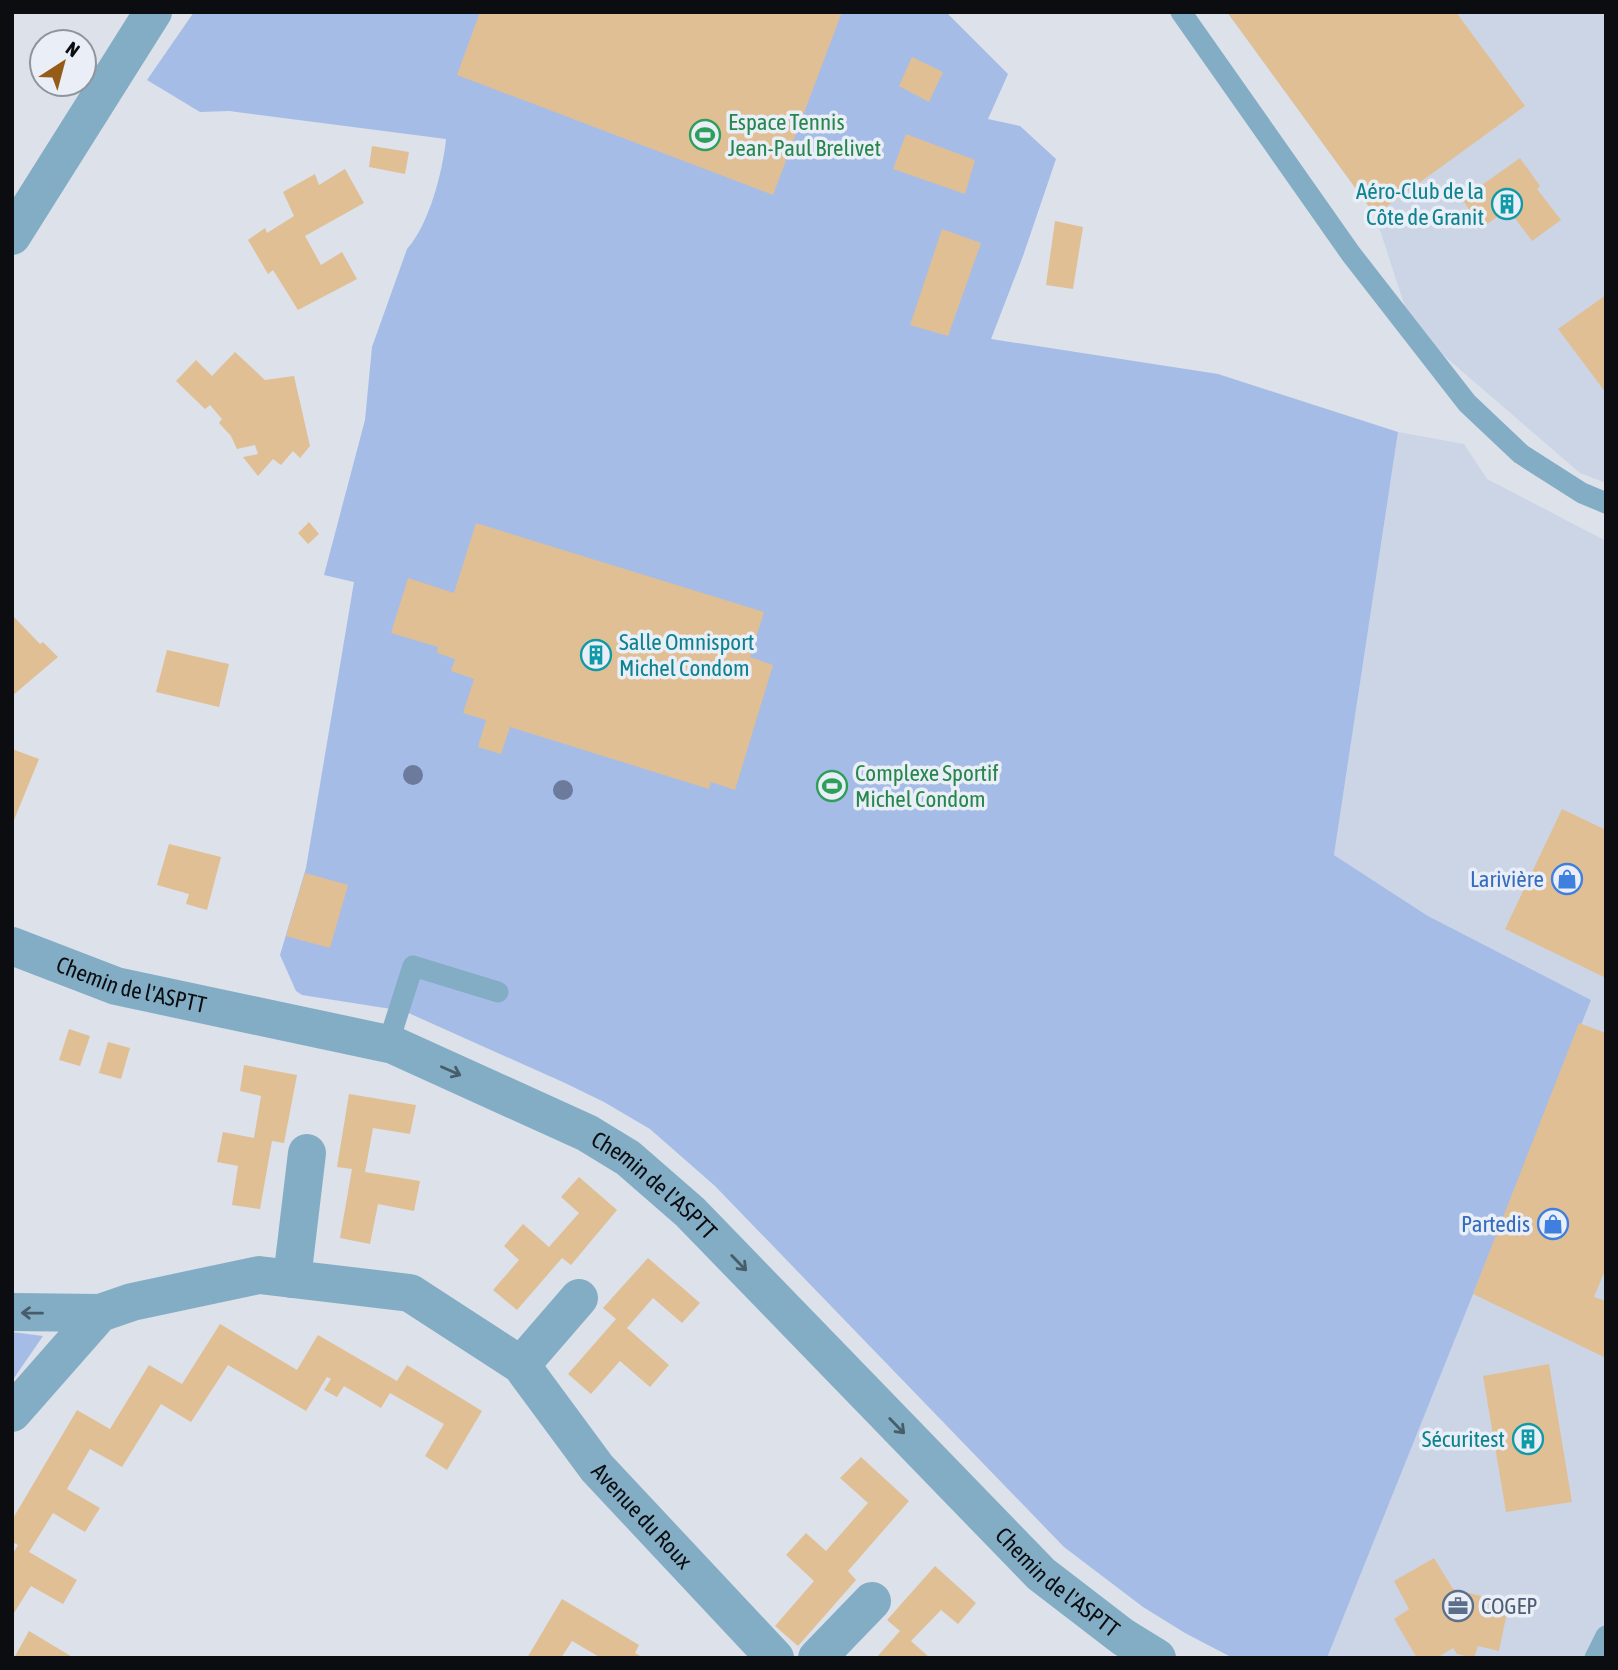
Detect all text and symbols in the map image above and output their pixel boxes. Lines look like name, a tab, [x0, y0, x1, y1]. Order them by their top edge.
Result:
north arrow	[28, 28, 98, 98]
text: N	[62, 37, 84, 61]
place label: Espace Tennis Jean-Paul Brelivet	[728, 109, 881, 161]
sports icon: Espace Tennis Jean-Paul Brelivet	[688, 118, 722, 152]
place label: Aéro-Club de la Côte de Granit	[1356, 178, 1484, 230]
building icon: Aéro-Club de la Côte de Granit	[1490, 187, 1524, 221]
place label: Salle Omnisport Michel Condom	[619, 629, 754, 681]
building icon: Salle Omnisport Michel Condom	[579, 638, 613, 672]
place label: Complexe Sportif Michel Condom	[855, 760, 999, 812]
sports icon: Complexe Sportif Michel Condom	[815, 769, 849, 803]
shop icon: Larivière	[1550, 862, 1584, 896]
place label: Larivière	[1470, 866, 1544, 892]
street label: Chemin de l'ASPTT	[53, 951, 209, 1018]
one-way arrow	[440, 1065, 461, 1078]
street label: Chemin de l'ASPTT	[587, 1126, 722, 1244]
shop icon: Partedis	[1536, 1207, 1570, 1241]
place label: Partedis	[1461, 1211, 1530, 1237]
one-way arrow	[730, 1254, 747, 1271]
one-way arrow	[20, 1306, 43, 1319]
one-way arrow	[889, 1417, 906, 1434]
building icon: Sécuritest	[1511, 1422, 1545, 1456]
place label: Sécuritest	[1422, 1426, 1505, 1452]
street label: Avenue du Roux	[586, 1458, 697, 1574]
street label: Chemin de l'ASPTT	[990, 1522, 1125, 1642]
office icon: COGEP	[1441, 1589, 1475, 1623]
place label: COGEP	[1481, 1593, 1538, 1619]

